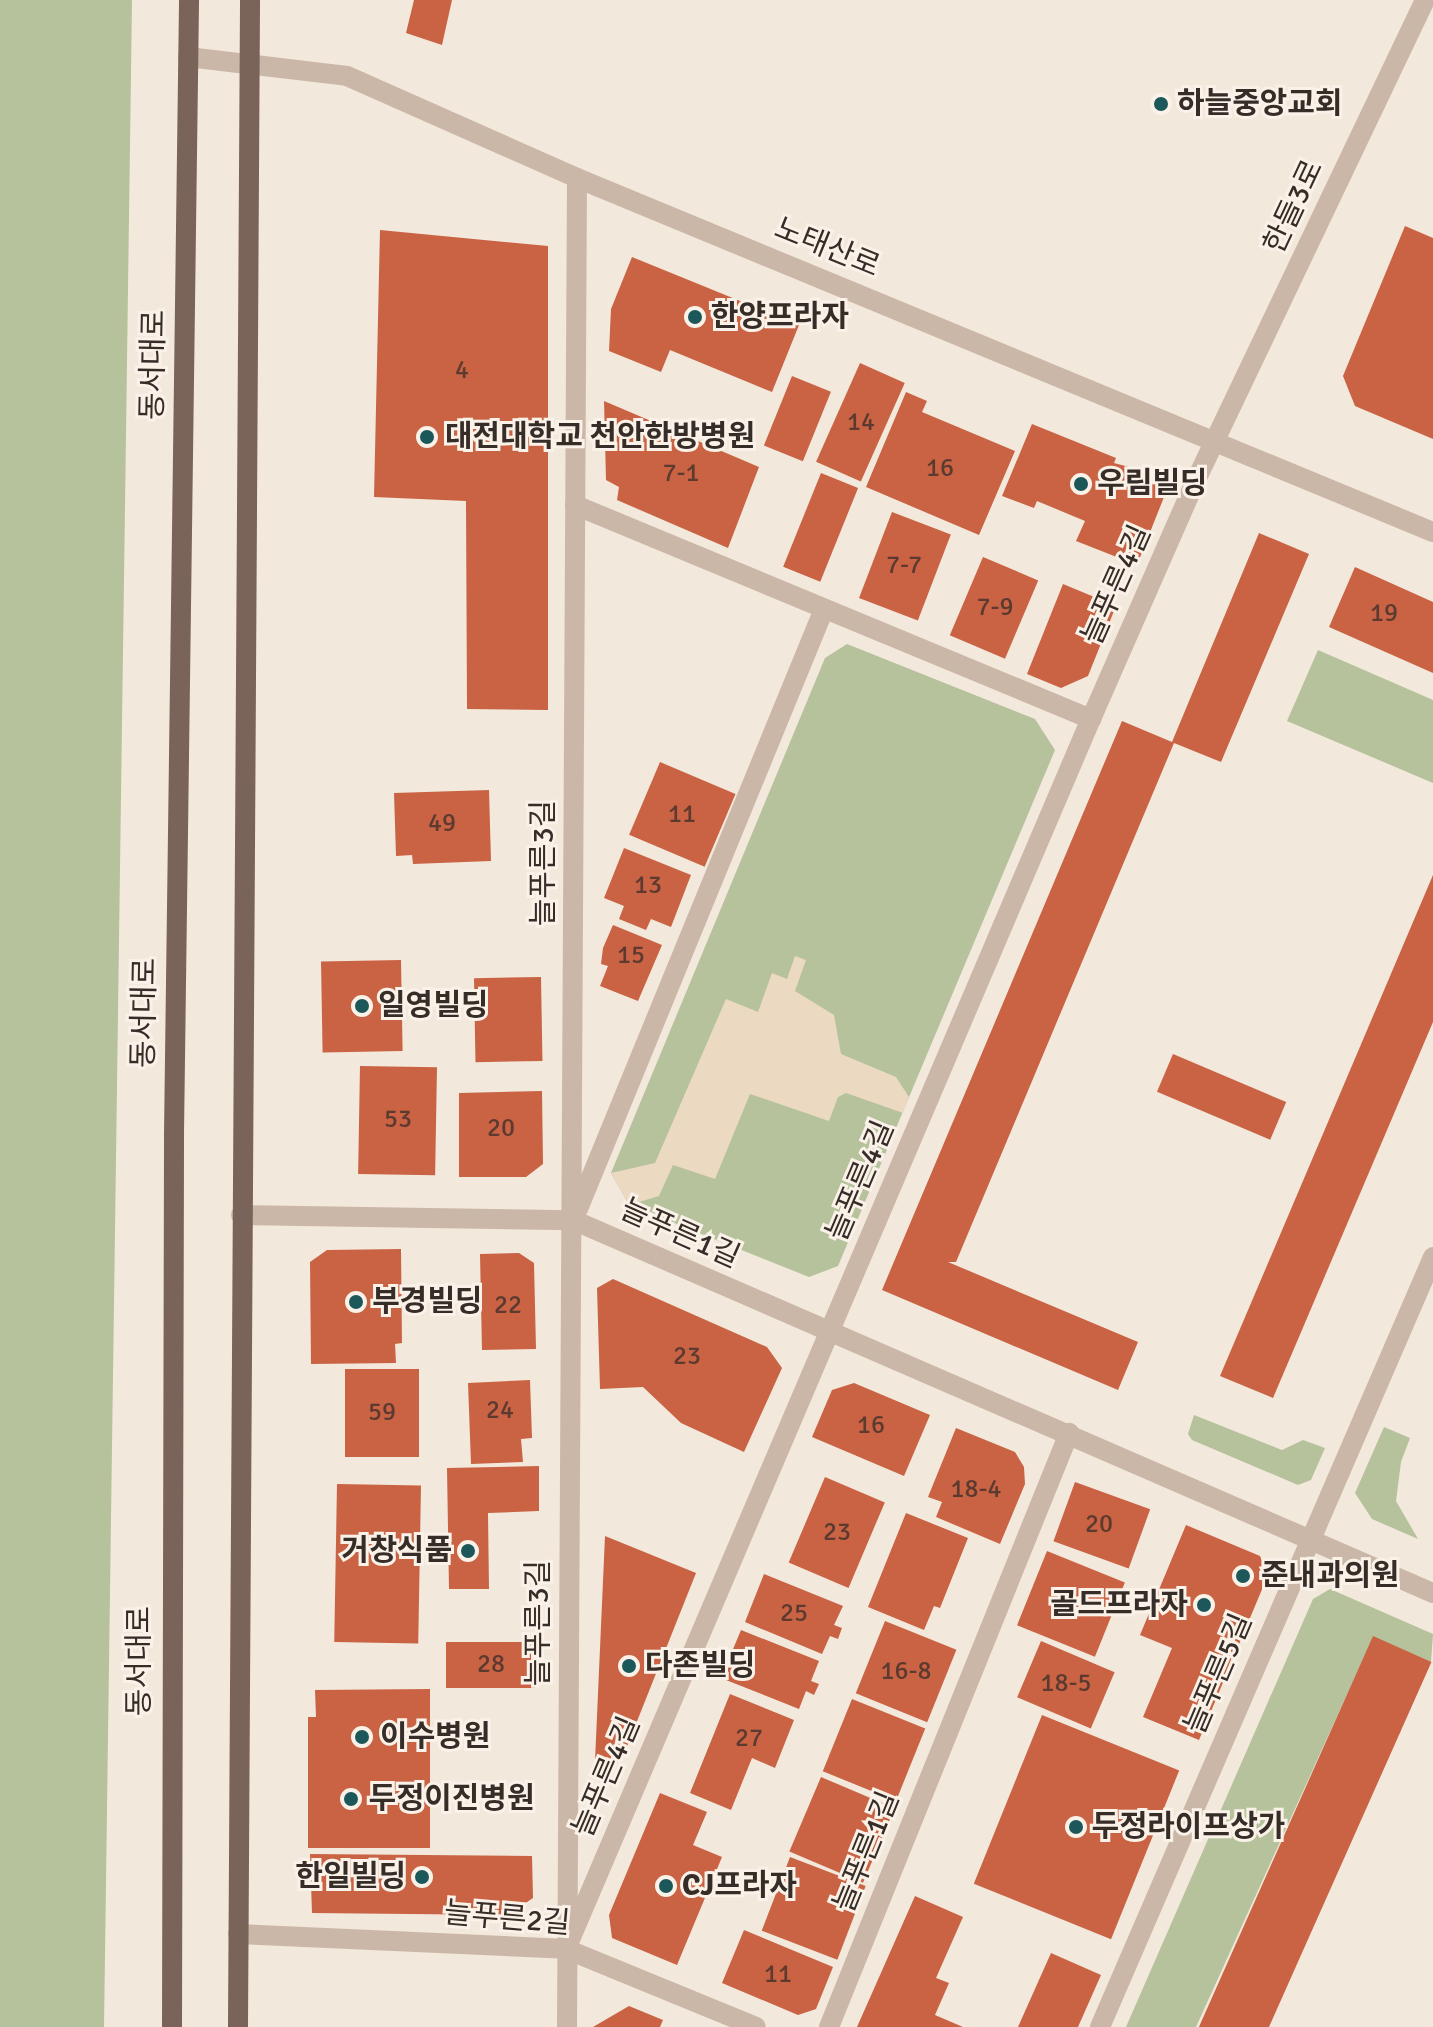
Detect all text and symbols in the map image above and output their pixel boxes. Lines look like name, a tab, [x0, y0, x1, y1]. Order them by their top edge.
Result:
place label: 하늘중앙교회	[1177, 86, 1343, 122]
marker: 하늘중앙교회	[1152, 95, 1170, 113]
street label: 한들3로	[1257, 155, 1331, 259]
street label: 노태산로	[769, 211, 885, 285]
place label: 한양프라자	[711, 299, 849, 335]
marker: 한양프라자	[686, 308, 704, 326]
street label: 동서대로	[135, 309, 173, 421]
house number: 4	[455, 355, 469, 387]
house number: 14	[847, 407, 875, 439]
place label: 대전대학교 천안한방병원	[445, 419, 755, 455]
marker: 대전대학교 천안한방병원	[416, 426, 438, 448]
house number: 16	[926, 453, 954, 485]
house number: 7-1	[662, 458, 700, 490]
place label: 우림빌딩	[1097, 466, 1207, 502]
marker: 우림빌딩	[1072, 475, 1090, 493]
street label: 늘푸른4길	[1075, 520, 1159, 650]
house number: 7-7	[886, 550, 922, 582]
house number: 7-9	[976, 592, 1014, 624]
house number: 19	[1370, 598, 1398, 630]
house number: 11	[668, 799, 696, 831]
street label: 늘푸른3길	[526, 800, 562, 926]
house number: 49	[428, 808, 456, 840]
house number: 13	[634, 870, 662, 902]
house number: 15	[617, 940, 645, 972]
street label: 동서대로	[126, 957, 164, 1069]
place label: 일영빌딩	[378, 988, 488, 1024]
marker: 일영빌딩	[353, 997, 371, 1015]
house number: 53	[384, 1104, 412, 1136]
house number: 20	[487, 1113, 515, 1145]
street label: 늘푸른4길	[820, 1116, 902, 1246]
street label: 늘푸른1길	[615, 1192, 745, 1276]
place label: 부경빌딩	[372, 1284, 482, 1320]
house number: 22	[494, 1290, 522, 1322]
marker: 부경빌딩	[347, 1293, 365, 1311]
house number: 23	[673, 1341, 701, 1373]
house number: 24	[486, 1395, 514, 1427]
house number: 59	[368, 1397, 396, 1429]
house number: 16	[857, 1410, 885, 1442]
house number: 18-4	[950, 1474, 1002, 1506]
house number: 20	[1085, 1509, 1113, 1541]
house number: 23	[823, 1517, 851, 1549]
place label: 거창식품	[342, 1533, 452, 1569]
marker: 거창식품	[459, 1542, 477, 1560]
place label: 준내과의원	[1261, 1558, 1399, 1594]
street label: 늘푸른3길	[521, 1560, 557, 1686]
marker: 준내과의원	[1232, 1565, 1254, 1587]
place label: 골드프라자	[1050, 1587, 1188, 1623]
marker: 골드프라자	[1195, 1596, 1213, 1614]
house number: 25	[780, 1598, 808, 1630]
street label: 동서대로	[122, 1606, 158, 1716]
street label: 늘푸른5길	[1178, 1609, 1260, 1739]
place label: 다존빌딩	[645, 1648, 755, 1684]
house number: 28	[477, 1649, 505, 1681]
house number: 16-8	[880, 1656, 932, 1688]
marker: 다존빌딩	[620, 1657, 638, 1675]
house number: 18-5	[1040, 1668, 1092, 1700]
street label: 늘푸른4길	[566, 1712, 648, 1842]
place label: 이수병원	[380, 1719, 490, 1755]
house number: 27	[735, 1723, 763, 1755]
marker: 이수병원	[351, 1726, 373, 1748]
place label: 두정이진병원	[369, 1781, 535, 1817]
street label: 늘푸른1길	[827, 1787, 907, 1917]
marker: 두정이진병원	[340, 1788, 362, 1810]
place label: 두정라이프상가	[1092, 1809, 1285, 1845]
marker: 두정라이프상가	[1067, 1818, 1085, 1836]
place label: 한일빌딩	[296, 1859, 406, 1895]
marker: 한일빌딩	[413, 1868, 431, 1886]
place label: CJ프라자	[682, 1868, 797, 1904]
marker: CJ프라자	[657, 1877, 675, 1895]
street label: 늘푸른2길	[442, 1896, 572, 1942]
house number: 11	[764, 1959, 792, 1991]

